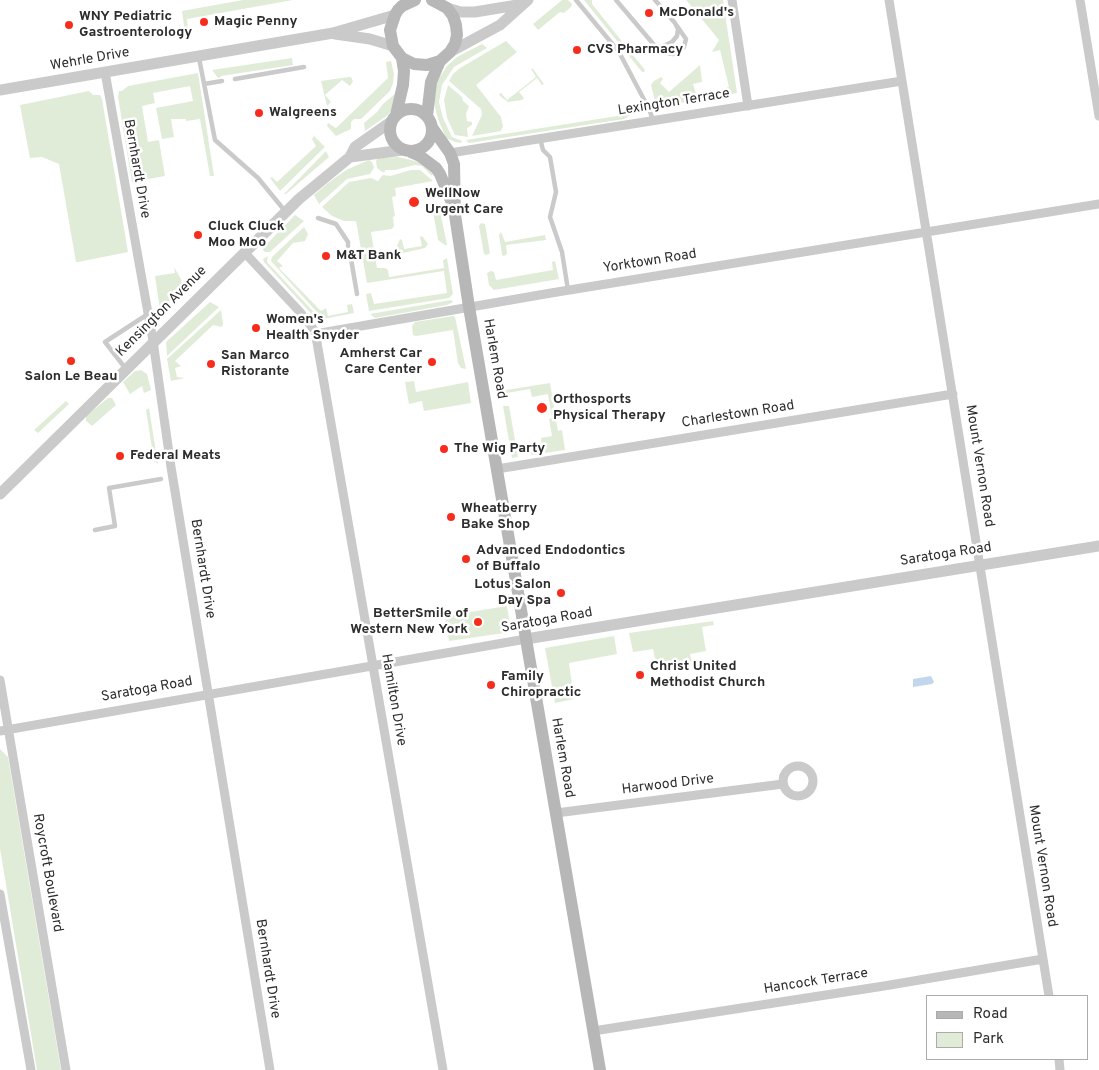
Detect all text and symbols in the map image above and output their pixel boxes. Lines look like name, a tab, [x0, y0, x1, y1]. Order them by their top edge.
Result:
place label: McDonald's	[659, 5, 734, 21]
marker: McDonald's	[643, 7, 655, 19]
place label: WNY Pediatric Gastroenterology	[79, 9, 192, 41]
place label: Magic Penny	[214, 14, 297, 30]
marker: Magic Penny	[198, 16, 210, 28]
marker: WNY Pediatric Gastroenterology	[63, 19, 75, 31]
place label: CVS Pharmacy	[587, 42, 683, 58]
marker: CVS Pharmacy	[571, 44, 583, 56]
street label: Wehrle Drive	[49, 45, 131, 75]
street label: Lexington Terrace	[617, 86, 731, 120]
place label: Walgreens	[269, 105, 337, 121]
marker: Walgreens	[253, 107, 265, 119]
street label: Bernhardt Drive	[119, 118, 153, 220]
place label: WellNow Urgent Care	[425, 186, 503, 218]
marker: WellNow Urgent Care	[407, 195, 421, 209]
place label: Cluck Cluck Moo Moo	[208, 219, 285, 252]
marker: Cluck Cluck Moo Moo	[192, 229, 204, 241]
street label: Yorktown Road	[602, 246, 698, 278]
place label: M&T Bank	[336, 248, 402, 264]
marker: M&T Bank	[320, 250, 332, 262]
street label: Kensington Avenue	[113, 263, 211, 361]
place label: Women's Health Snyder	[266, 312, 359, 344]
street label: Harlem Road	[479, 318, 509, 400]
marker: Women's Health Snyder	[250, 322, 262, 334]
place label: Amherst Car Care Center	[339, 346, 422, 378]
place label: San Marco Ristorante	[221, 348, 289, 381]
marker: Salon Le Beau	[65, 355, 77, 367]
marker: Amherst Car Care Center	[426, 356, 438, 368]
marker: San Marco Ristorante	[205, 358, 217, 370]
place label: Salon Le Beau	[25, 369, 117, 385]
place label: Orthosports Physical Therapy	[553, 392, 666, 424]
street label: Charlestown Road	[680, 398, 796, 432]
marker: Orthosports Physical Therapy	[535, 401, 549, 415]
street label: Mount Vernon Road	[961, 404, 997, 528]
place label: The Wig Party	[454, 441, 545, 457]
marker: The Wig Party	[438, 443, 450, 455]
place label: Federal Meats	[130, 448, 221, 464]
marker: Federal Meats	[114, 450, 126, 462]
place label: Wheatberry Bake Shop	[461, 501, 537, 534]
marker: Wheatberry Bake Shop	[445, 511, 457, 523]
street label: Bernhardt Drive	[186, 518, 218, 620]
street label: Saratoga Road	[899, 539, 993, 571]
place label: Advanced Endodontics of Buffalo	[476, 543, 625, 576]
marker: Advanced Endodontics of Buffalo	[460, 553, 472, 565]
place label: Lotus Salon Day Spa	[474, 577, 551, 610]
marker: Lotus Salon Day Spa	[555, 587, 567, 599]
street label: Saratoga Road	[500, 605, 594, 637]
place label: BetterSmile of Western New York	[350, 606, 468, 638]
marker: BetterSmile of Western New York	[472, 616, 484, 628]
street label: Hamilton Drive	[377, 653, 409, 747]
place label: Christ United Methodist Church	[650, 659, 765, 692]
place label: Family Chiropractic	[501, 669, 581, 702]
marker: Christ United Methodist Church	[634, 669, 646, 681]
street label: Saratoga Road	[100, 674, 194, 706]
marker: Family Chiropractic	[485, 679, 497, 691]
street label: Harlem Road	[547, 717, 577, 799]
street label: Harwood Drive	[621, 771, 715, 799]
street label: Mount Vernon Road	[1024, 804, 1060, 928]
street label: Roycroft Boulevard	[28, 812, 66, 934]
street label: Bernhardt Drive	[251, 918, 283, 1020]
street label: Hancock Terrace	[763, 965, 869, 999]
legend	[926, 995, 1089, 1060]
text: Road	[973, 1005, 1008, 1024]
text: Park	[973, 1030, 1004, 1049]

